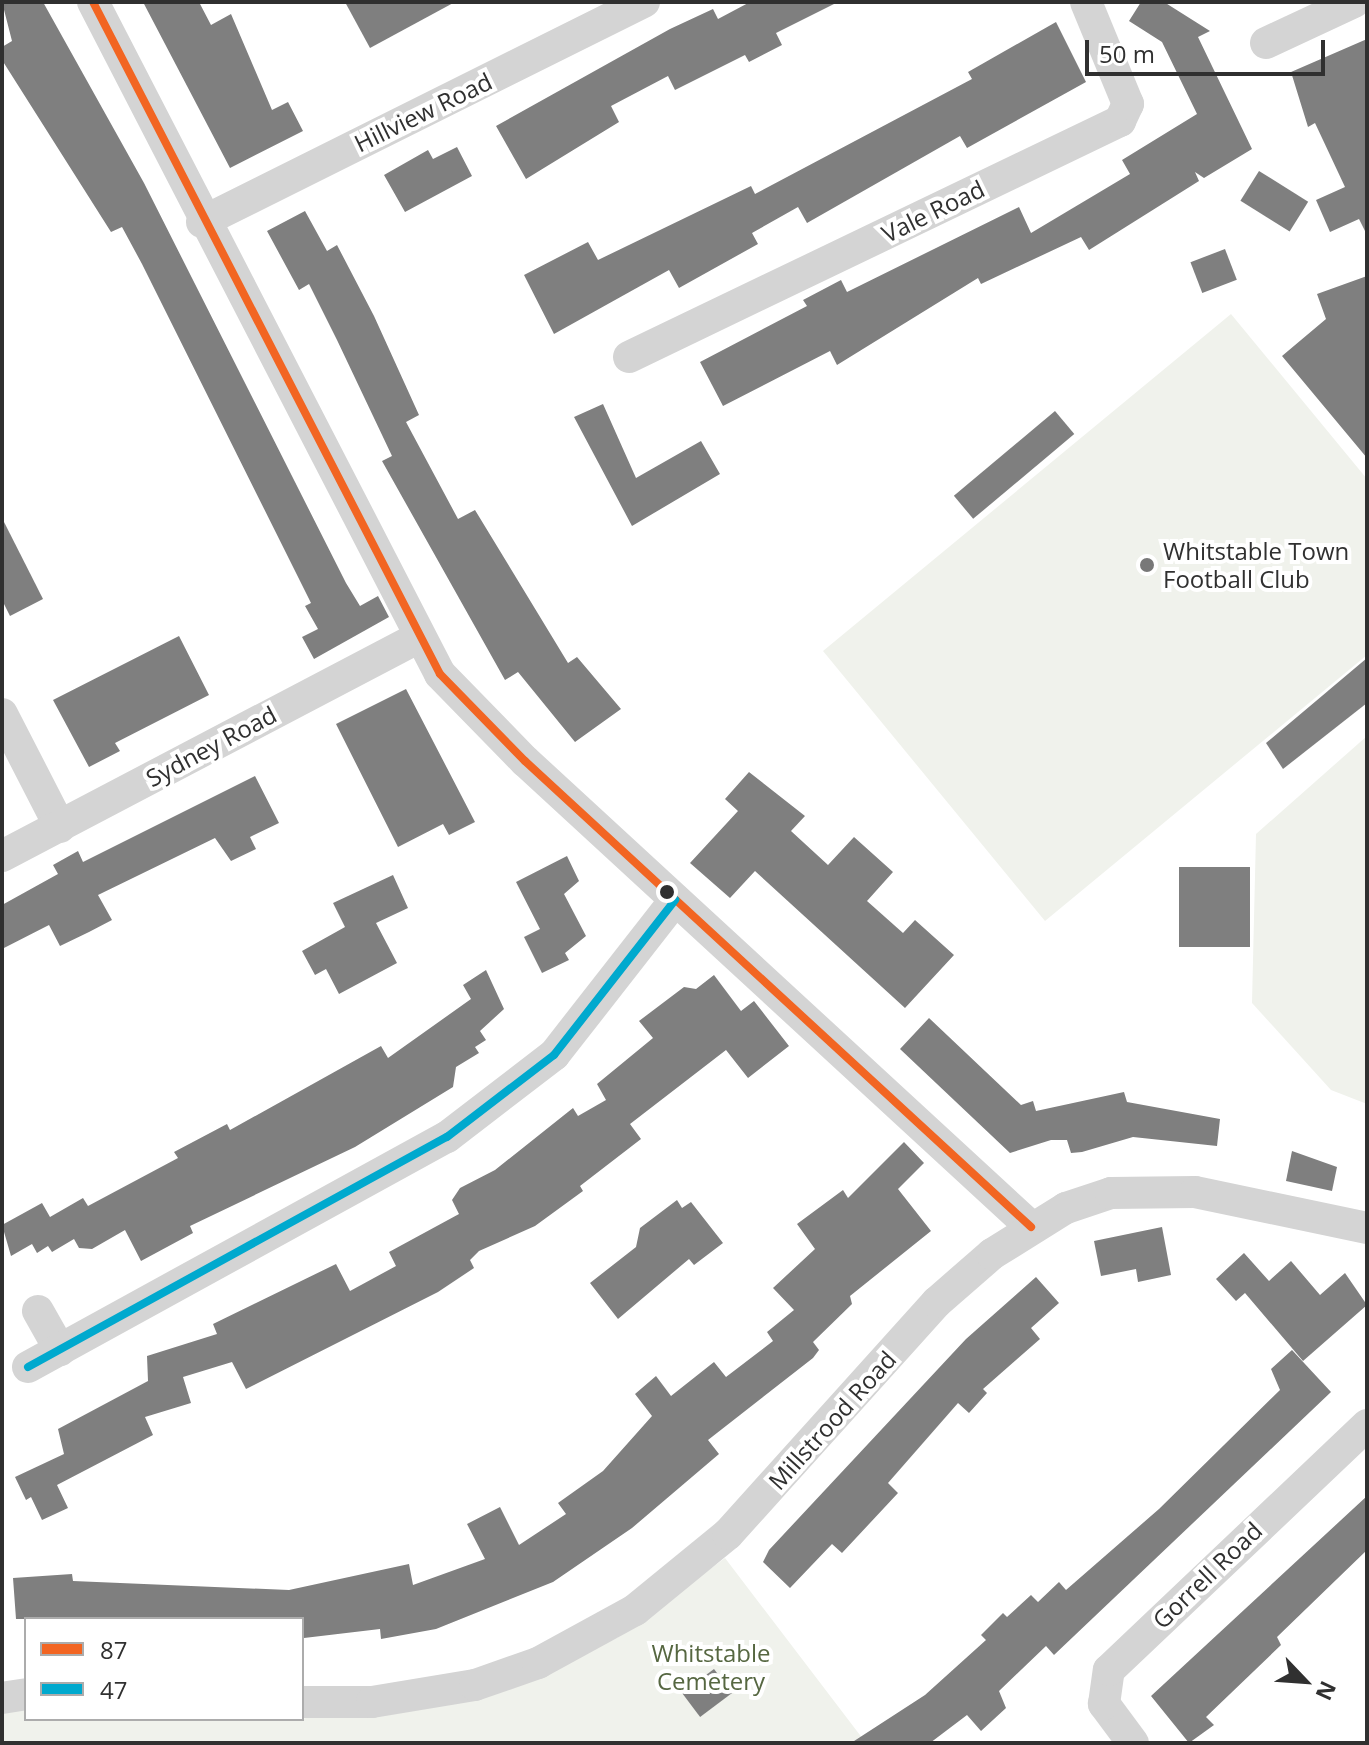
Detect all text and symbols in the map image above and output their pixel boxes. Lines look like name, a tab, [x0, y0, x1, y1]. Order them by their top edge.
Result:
scale bar	[1089, 24, 1329, 74]
text: 50 m	[1099, 37, 1155, 70]
street label: Hillview Road	[350, 66, 496, 158]
street label: Vale Road	[877, 174, 989, 248]
place label: Whitstable Town Football Club	[1163, 537, 1349, 593]
marker: Whitstable Town Football Club	[1138, 556, 1156, 574]
street label: Sydney Road	[141, 700, 281, 792]
unlabelled marker	[659, 884, 675, 900]
street label: Millstrood Road	[762, 1345, 902, 1495]
street label: Gorrell Road	[1146, 1516, 1268, 1634]
legend	[24, 1617, 304, 1721]
text: 87	[100, 1633, 127, 1666]
park label: Whitstable Cemetery	[651, 1639, 771, 1695]
north arrow	[1265, 1641, 1345, 1721]
text: 47	[100, 1673, 127, 1706]
text: N	[1309, 1677, 1344, 1706]

